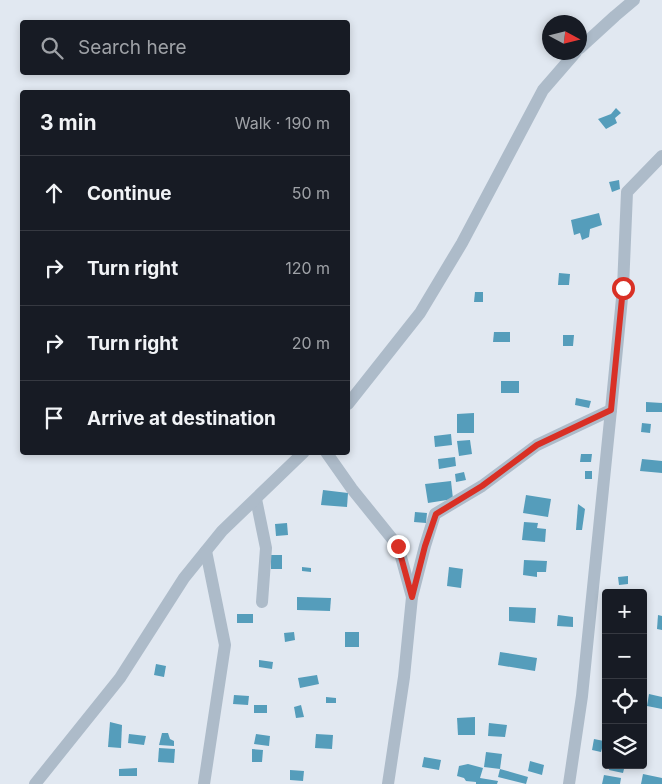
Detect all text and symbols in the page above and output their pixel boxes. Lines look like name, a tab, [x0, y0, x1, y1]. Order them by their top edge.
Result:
north arrow	[542, 15, 587, 60]
search box	[20, 20, 350, 75]
icon: search	[38, 34, 66, 62]
text: Search here	[78, 36, 187, 59]
text: 3 min	[40, 110, 96, 135]
text: Walk · 190 m	[235, 113, 330, 133]
icon: ahead	[40, 179, 68, 207]
text: Continue	[87, 182, 172, 205]
text: 50 m	[292, 183, 330, 203]
icon: right	[40, 254, 68, 282]
text: Turn right	[87, 257, 178, 280]
text: 120 m	[285, 258, 330, 278]
route start	[612, 277, 635, 300]
icon: right	[40, 329, 68, 357]
text: Turn right	[87, 332, 178, 355]
text: 20 m	[292, 333, 330, 353]
icon: arrive	[40, 404, 68, 432]
text: Arrive at destination	[87, 407, 276, 430]
route end	[387, 535, 410, 558]
map controls	[602, 589, 647, 769]
button: +	[602, 589, 647, 634]
button: −	[602, 634, 647, 679]
button: locate	[602, 679, 647, 724]
button: layers	[602, 724, 647, 769]

